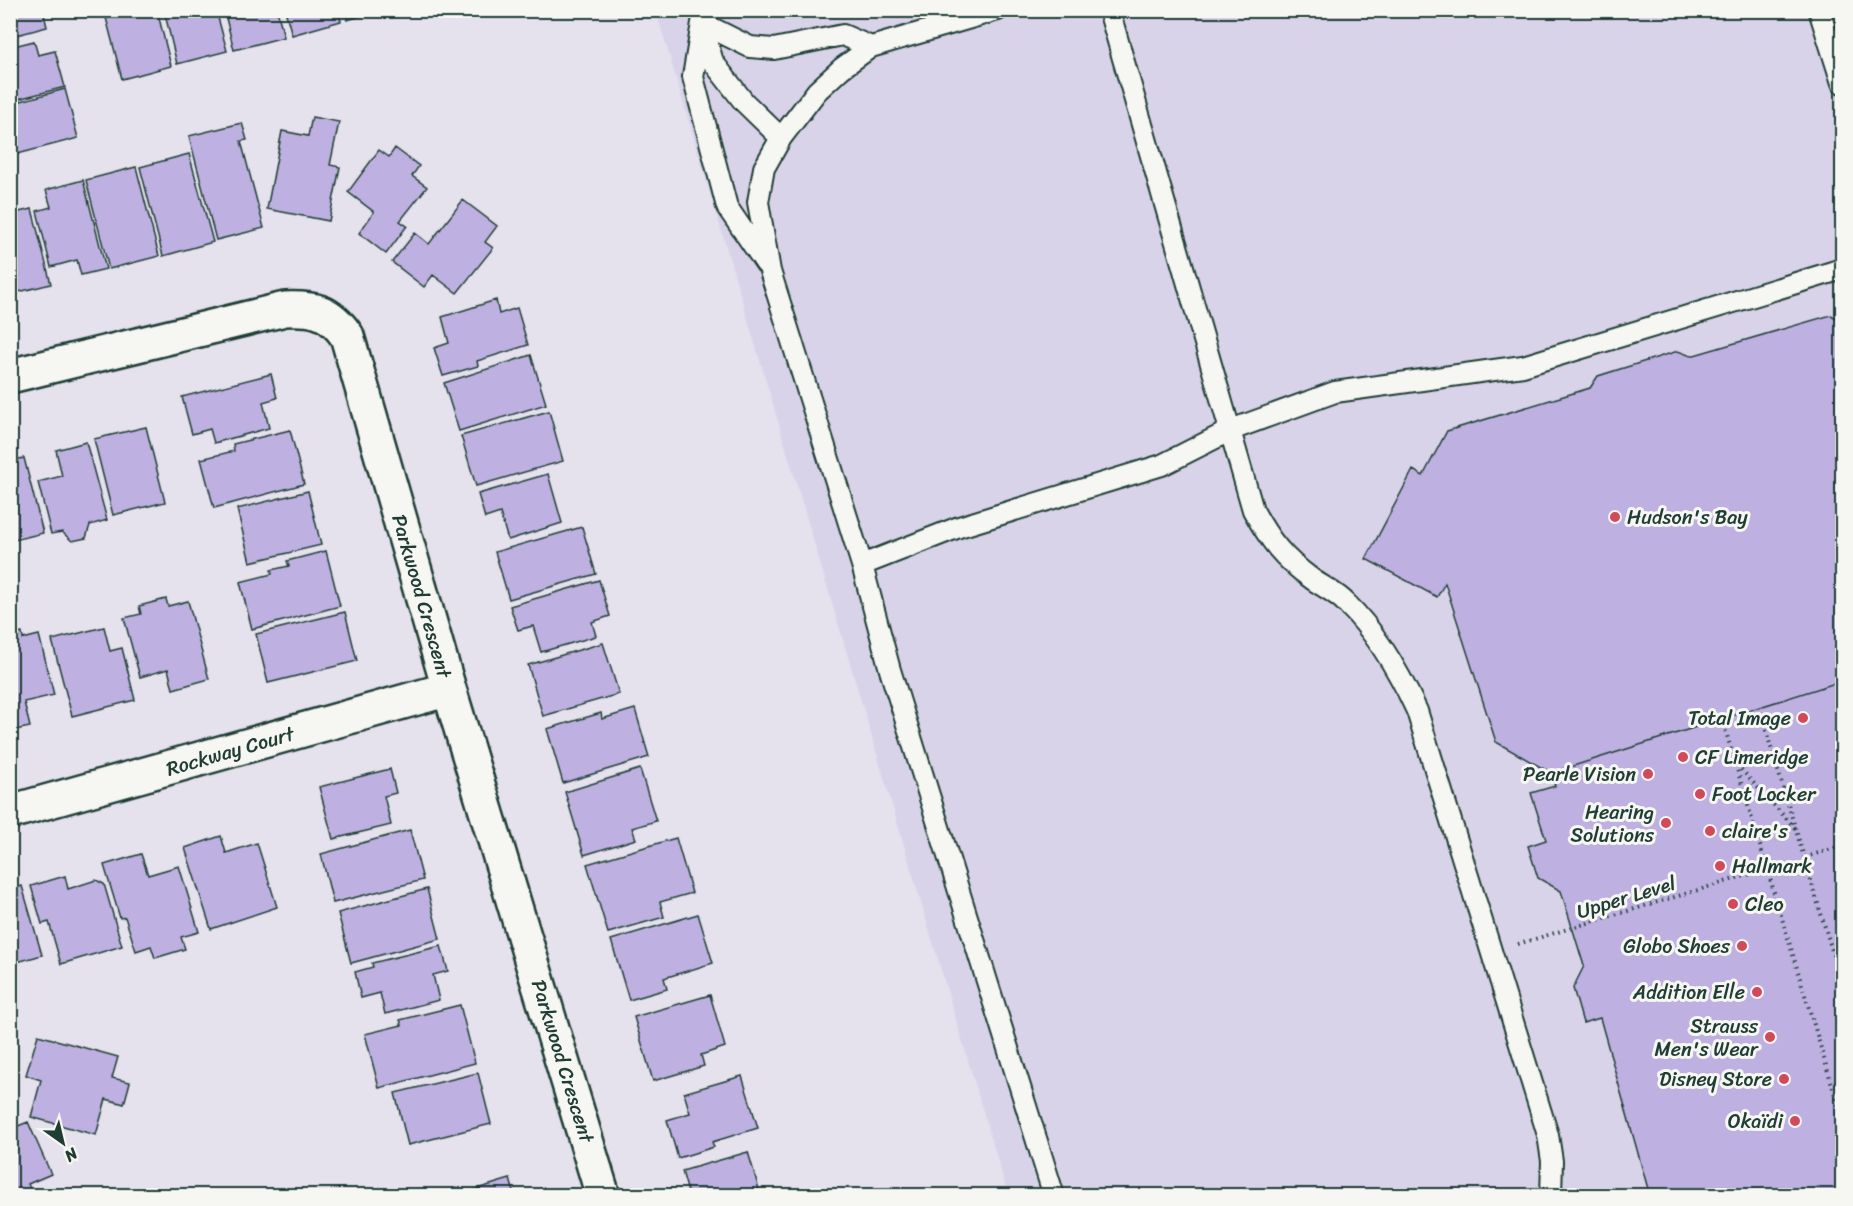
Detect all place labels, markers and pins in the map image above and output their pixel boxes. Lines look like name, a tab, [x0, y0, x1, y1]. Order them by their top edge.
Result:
place label: Hudson's Bay	[1627, 500, 1748, 535]
marker: Hudson's Bay	[1608, 510, 1622, 524]
place label: Total Image	[1688, 701, 1791, 736]
marker: Total Image	[1796, 711, 1810, 725]
place label: CF Limeridge	[1695, 740, 1809, 775]
marker: CF Limeridge	[1676, 750, 1690, 764]
place label: Pearle Vision	[1523, 757, 1636, 792]
marker: Pearle Vision	[1641, 767, 1655, 781]
place label: Foot Locker	[1712, 777, 1817, 812]
marker: Foot Locker	[1693, 787, 1707, 801]
place label: Hearing Solutions	[1570, 795, 1655, 853]
place label: claire's	[1722, 814, 1789, 849]
marker: Hearing Solutions	[1659, 816, 1673, 830]
marker: claire's	[1703, 824, 1717, 838]
place label: Hallmark	[1732, 849, 1812, 884]
marker: Hallmark	[1713, 859, 1727, 873]
place label: Cleo	[1745, 887, 1784, 922]
marker: Cleo	[1726, 897, 1740, 911]
place label: Globo Shoes	[1623, 929, 1731, 964]
marker: Globo Shoes	[1735, 939, 1749, 953]
place label: Addition Elle	[1632, 975, 1745, 1010]
marker: Addition Elle	[1750, 985, 1764, 999]
place label: Strauss Men's Wear	[1655, 1009, 1759, 1067]
marker: Strauss Men's Wear	[1763, 1030, 1777, 1044]
place label: Disney Store	[1659, 1062, 1772, 1097]
marker: Disney Store	[1777, 1072, 1791, 1086]
place label: Okaïdi	[1728, 1104, 1784, 1139]
marker: Okaïdi	[1788, 1114, 1802, 1128]

